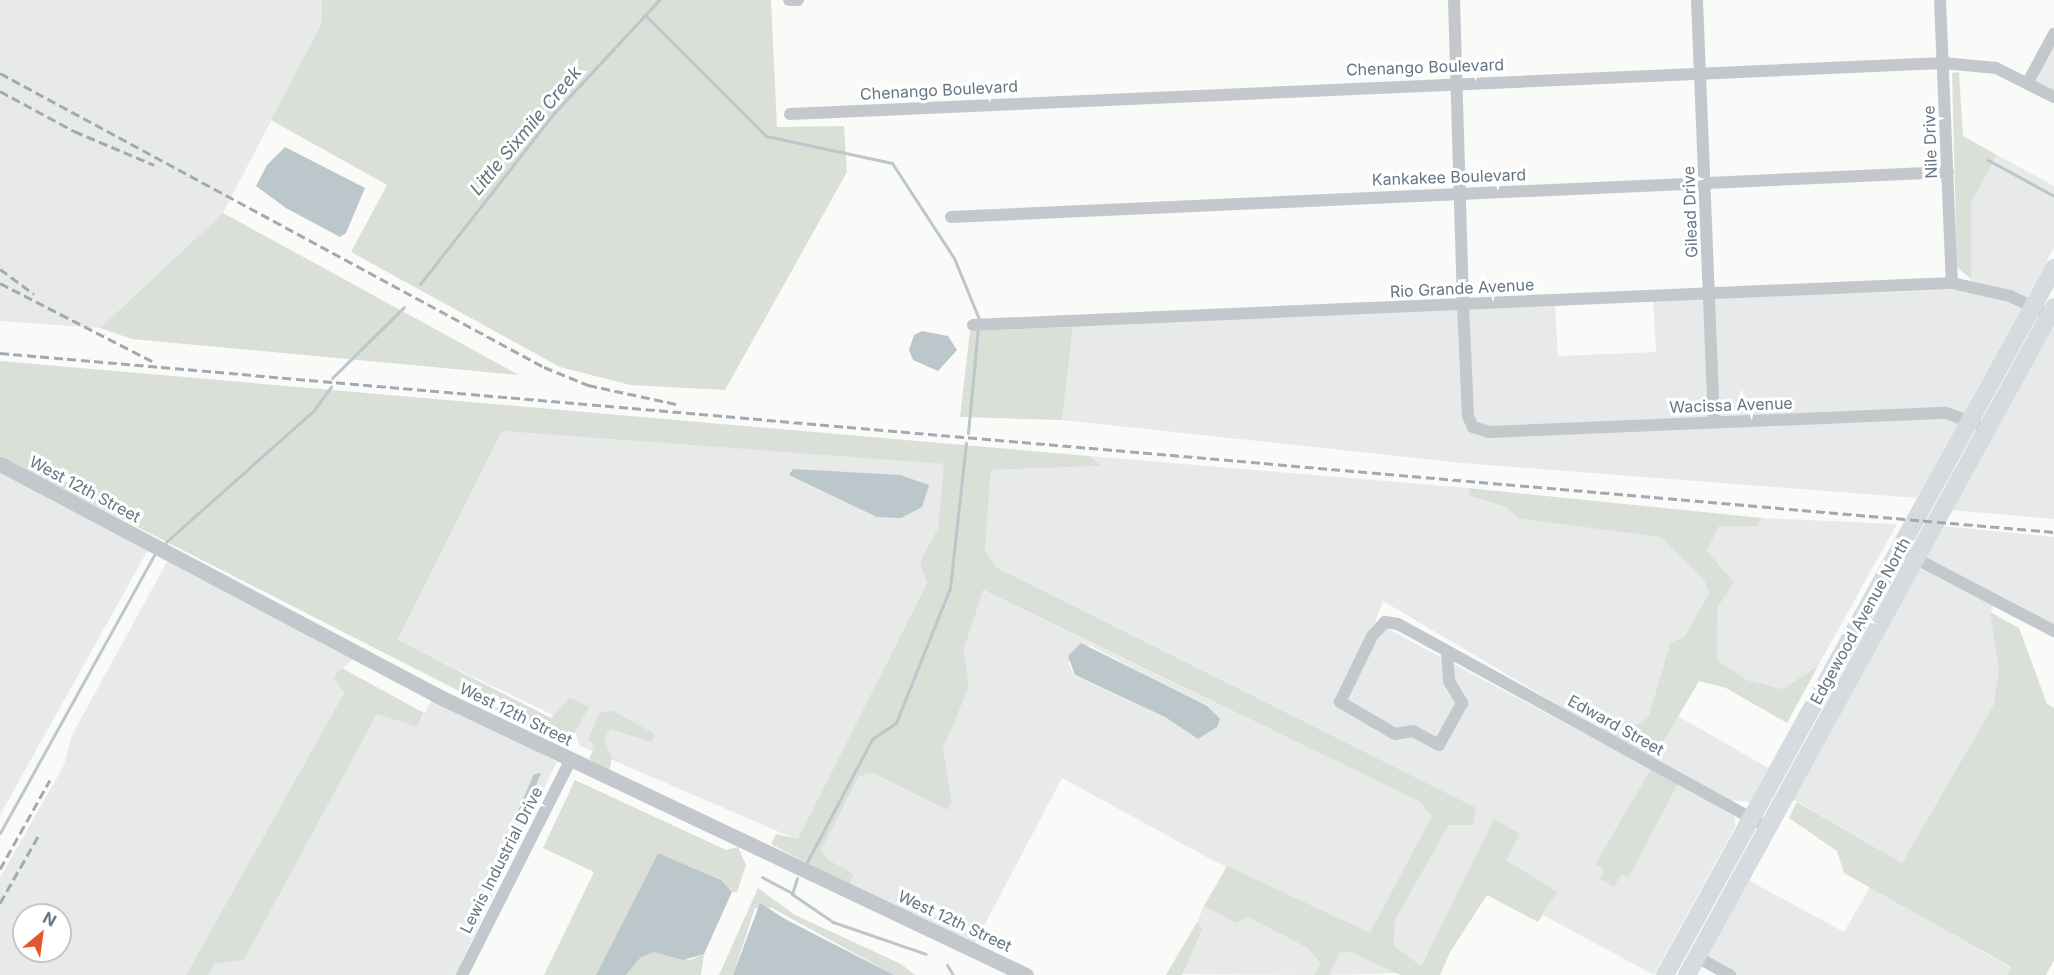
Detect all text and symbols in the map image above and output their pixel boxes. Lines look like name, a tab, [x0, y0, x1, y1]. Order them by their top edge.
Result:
street label: Chenango Boulevard	[1346, 55, 1504, 79]
water label: Little Sixmile Creek	[466, 62, 586, 200]
street label: Chenango Boulevard	[860, 76, 1018, 104]
street label: Nile Drive	[1919, 105, 1941, 179]
street label: Kankakee Boulevard	[1372, 165, 1526, 189]
street label: Gilead Drive	[1679, 166, 1701, 258]
street label: Rio Grande Avenue	[1389, 275, 1535, 301]
street label: Wacissa Avenue	[1669, 393, 1793, 417]
street label: West 12th Street	[26, 452, 144, 526]
street label: Edgewood Avenue North	[1806, 534, 1914, 708]
street label: West 12th Street	[456, 678, 576, 750]
street label: Edward Street	[1565, 691, 1667, 759]
street label: Lewis Industrial Drive	[456, 784, 546, 936]
street label: West 12th Street	[895, 886, 1015, 956]
north arrow	[12, 903, 72, 963]
text: N	[40, 907, 60, 931]

